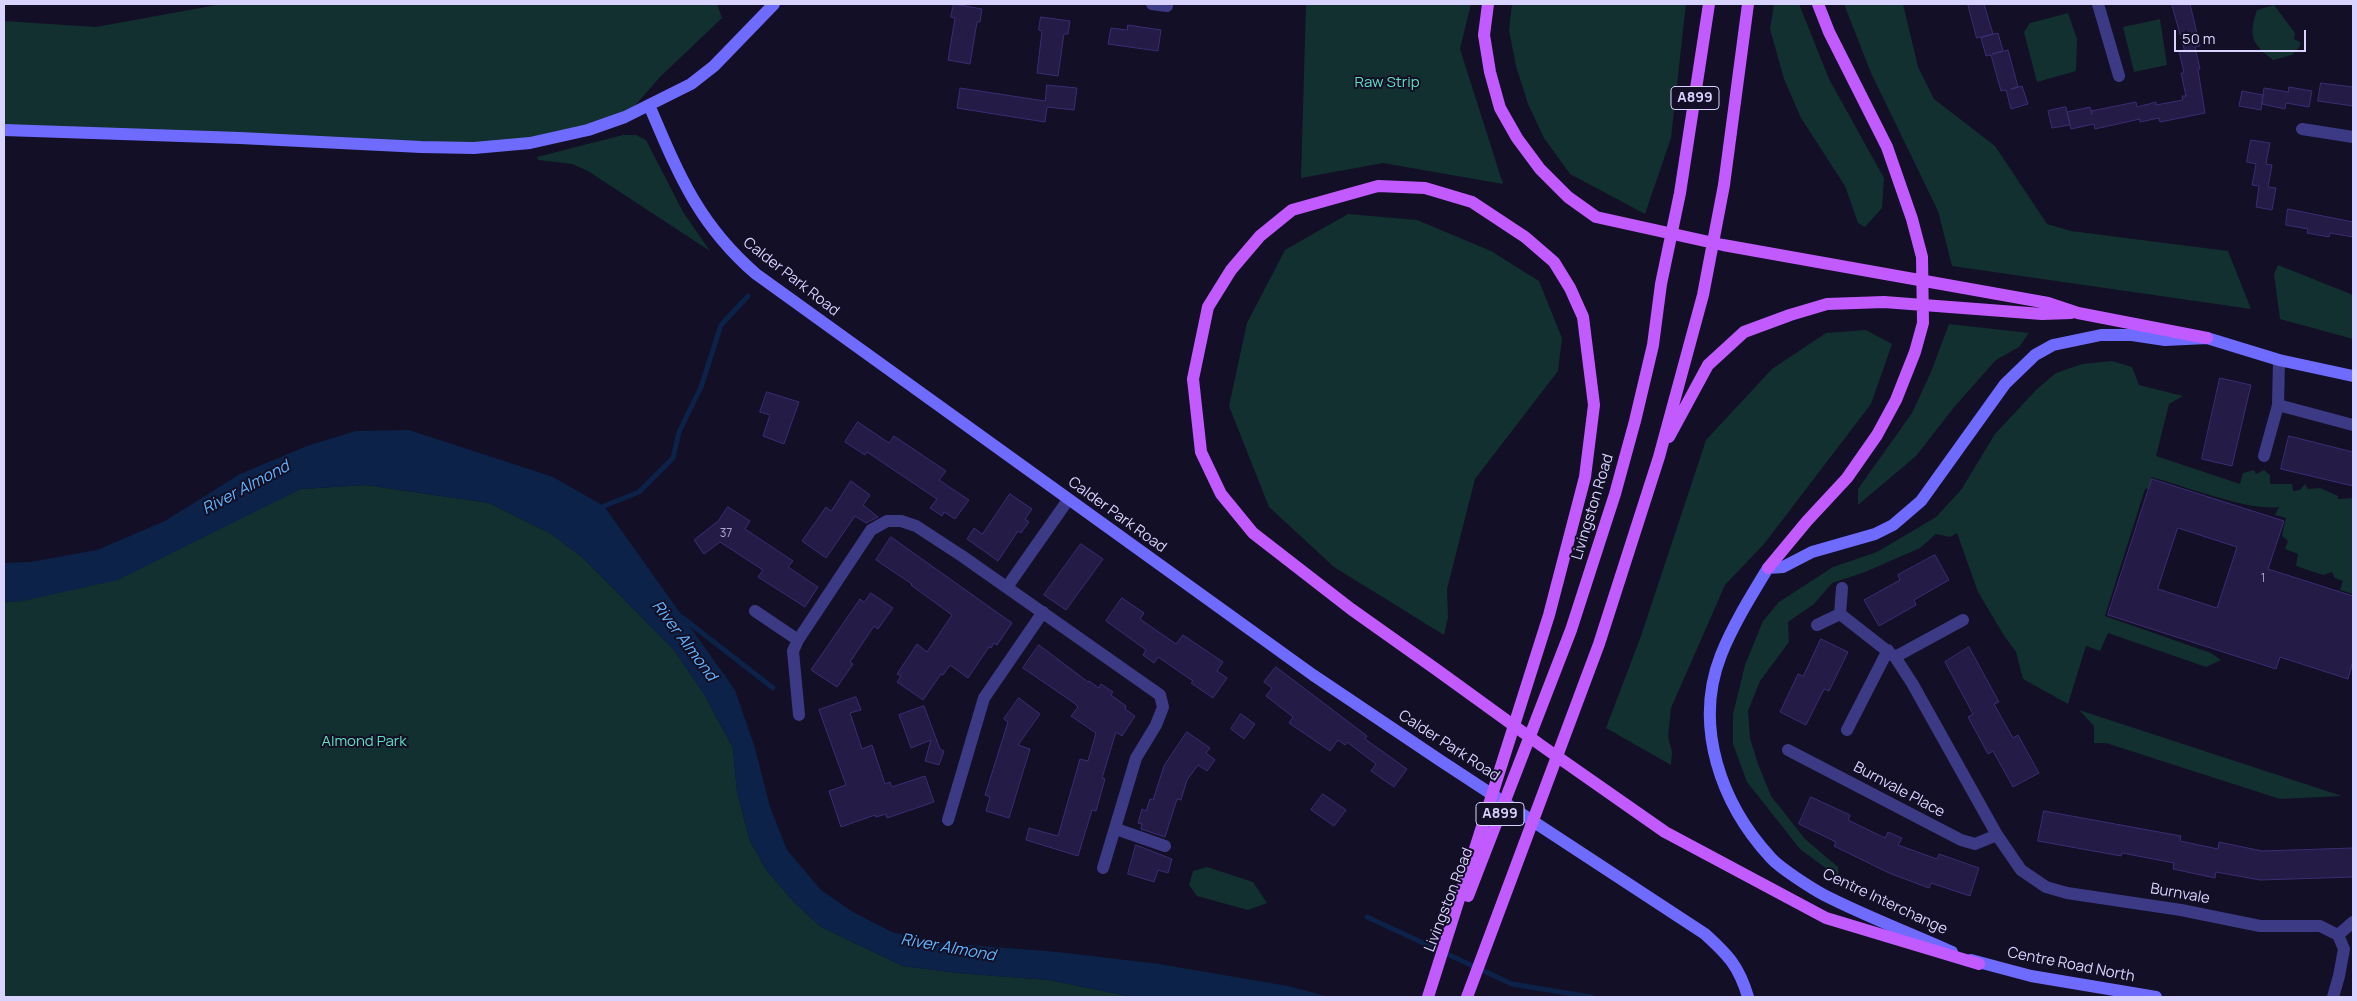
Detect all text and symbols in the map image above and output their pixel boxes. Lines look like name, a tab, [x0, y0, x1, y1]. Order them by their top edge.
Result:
scale bar	[2177, 20, 2310, 52]
text: 50 m	[2182, 28, 2216, 49]
park label: Raw Strip	[1354, 74, 1420, 92]
road number: A899	[1671, 86, 1719, 110]
street label: Calder Park Road	[739, 234, 843, 320]
street label: Livingston Road	[1568, 452, 1618, 562]
water label: River Almond	[199, 457, 293, 519]
street label: Calder Park Road	[1064, 473, 1170, 557]
house number: 37	[720, 527, 732, 541]
house number: 1	[2261, 572, 2265, 586]
water label: River Almond	[648, 597, 720, 685]
street label: Calder Park Road	[1395, 707, 1503, 785]
park label: Almond Park	[321, 733, 407, 751]
street label: Burnvale Place	[1850, 758, 1948, 822]
road number: A899	[1476, 802, 1524, 826]
street label: Livingston Road	[1421, 845, 1477, 955]
street label: Centre Interchange	[1820, 865, 1950, 939]
street label: Burnvale	[2149, 880, 2211, 908]
water label: River Almond	[899, 930, 997, 966]
street label: Centre Road North	[2006, 944, 2136, 986]

